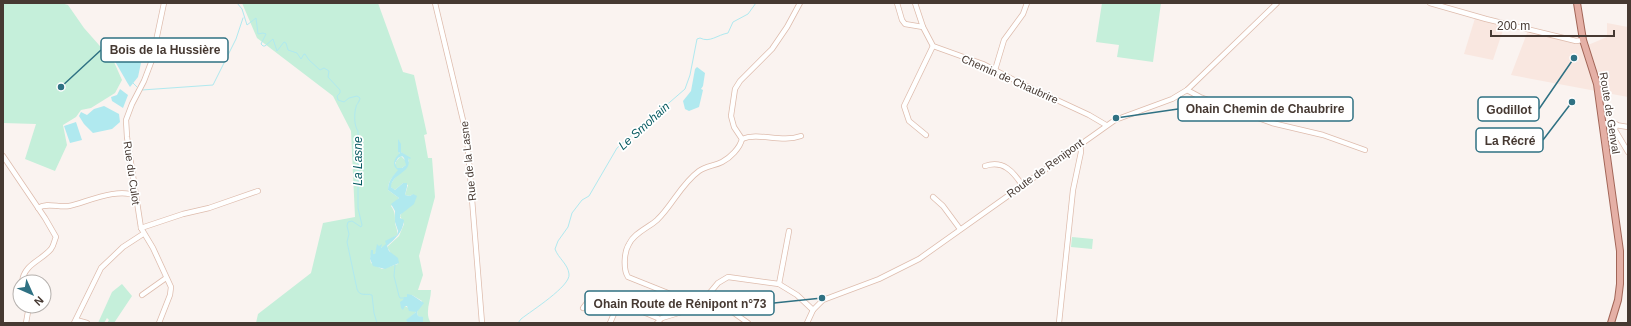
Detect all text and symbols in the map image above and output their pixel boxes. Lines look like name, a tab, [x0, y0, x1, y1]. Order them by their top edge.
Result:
scale bar	[1491, 12, 1614, 38]
text: 200 m	[1497, 19, 1530, 33]
callout: Bois de la Hussière	[101, 38, 228, 62]
text: Bois de la Hussière	[110, 43, 221, 57]
street label: Chemin de Chaubrire	[960, 52, 1060, 106]
street label: Route de Genval	[1598, 71, 1622, 155]
callout: Ohain Chemin de Chaubrire	[1178, 97, 1353, 121]
callout: Godillot	[1478, 97, 1539, 121]
water label: Le Smohain	[616, 99, 673, 153]
text: Ohain Chemin de Chaubrire	[1186, 102, 1345, 116]
text: Godillot	[1486, 103, 1532, 117]
street label: Rue de la Lasne	[458, 121, 478, 201]
callout: La Récré	[1476, 128, 1543, 152]
text: La Récré	[1485, 134, 1536, 148]
water label: La Lasne	[351, 136, 365, 186]
street label: Route de Renipont	[1004, 136, 1086, 200]
street label: Rue du Culot	[122, 140, 142, 206]
north arrow	[12, 274, 52, 314]
callout: Ohain Route de Rénipont n°73	[585, 291, 774, 315]
text: N	[32, 294, 46, 308]
text: Ohain Route de Rénipont n°73	[594, 297, 767, 311]

